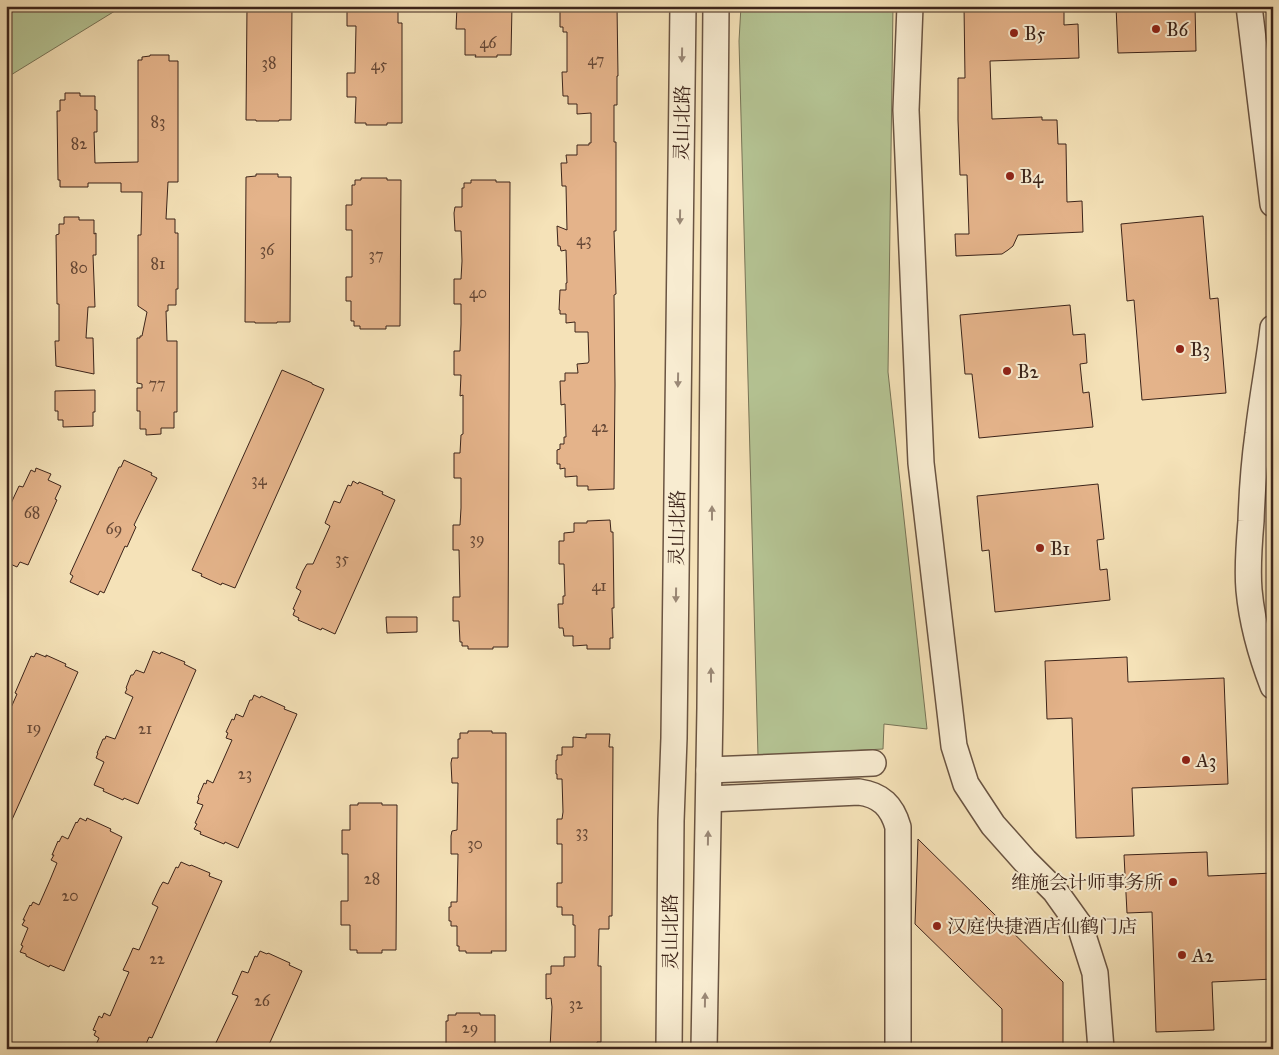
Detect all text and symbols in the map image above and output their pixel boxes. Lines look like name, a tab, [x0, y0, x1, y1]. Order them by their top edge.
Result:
place label: B6	[1166, 18, 1190, 41]
place label: B5	[1024, 22, 1046, 45]
marker: B6	[1150, 23, 1162, 35]
marker: B5	[1008, 27, 1020, 39]
house number: 46	[479, 33, 497, 52]
one-way arrow	[678, 47, 686, 63]
house number: 47	[588, 50, 604, 69]
house number: 38	[262, 53, 276, 72]
house number: 45	[371, 55, 388, 74]
street label: 灵山北路	[670, 85, 694, 161]
house number: 83	[151, 112, 165, 131]
house number: 82	[71, 134, 87, 153]
place label: B4	[1020, 165, 1044, 188]
marker: B4	[1004, 170, 1016, 182]
one-way arrow	[676, 210, 684, 226]
house number: 43	[576, 230, 592, 249]
house number: 36	[260, 240, 275, 259]
house number: 37	[369, 245, 383, 264]
house number: 81	[151, 254, 165, 273]
house number: 80	[70, 258, 88, 277]
house number: 40	[469, 283, 487, 302]
place label: B3	[1190, 338, 1210, 361]
marker: B3	[1174, 343, 1186, 355]
place label: B2	[1017, 360, 1040, 383]
marker: B2	[1001, 365, 1013, 377]
one-way arrow	[674, 372, 682, 388]
house number: 77	[148, 374, 166, 393]
house number: 42	[592, 417, 609, 436]
house number: 34	[251, 470, 268, 489]
street label: 灵山北路	[665, 490, 689, 566]
house number: 68	[24, 503, 40, 522]
one-way arrow	[708, 504, 716, 520]
house number: 69	[106, 519, 122, 538]
house number: 39	[470, 529, 485, 548]
place label: B1	[1050, 537, 1070, 560]
marker: B1	[1034, 542, 1046, 554]
house number: 35	[335, 549, 349, 568]
house number: 41	[591, 576, 607, 595]
one-way arrow	[672, 587, 680, 603]
one-way arrow	[707, 667, 715, 683]
house number: 19	[27, 718, 41, 737]
house number: 21	[138, 719, 152, 738]
place label: A3	[1195, 749, 1216, 772]
marker: A3	[1180, 754, 1192, 766]
house number: 23	[238, 764, 252, 783]
house number: 33	[576, 822, 588, 841]
one-way arrow	[704, 829, 712, 845]
house number: 30	[467, 834, 483, 853]
house number: 28	[364, 869, 380, 888]
place label: 维施会计师事务所	[1011, 871, 1163, 894]
marker: 维施会计师事务所	[1167, 876, 1179, 888]
house number: 20	[61, 886, 79, 905]
street label: 灵山北路	[659, 894, 682, 970]
place label: 汉庭快捷酒店仙鹤门店	[947, 915, 1137, 938]
marker: 汉庭快捷酒店仙鹤门店	[931, 920, 943, 932]
place label: A2	[1191, 944, 1215, 967]
house number: 22	[149, 949, 165, 968]
marker: A2	[1176, 949, 1188, 961]
house number: 26	[254, 991, 271, 1010]
one-way arrow	[701, 992, 709, 1008]
house number: 32	[569, 994, 583, 1013]
house number: 29	[462, 1018, 478, 1037]

